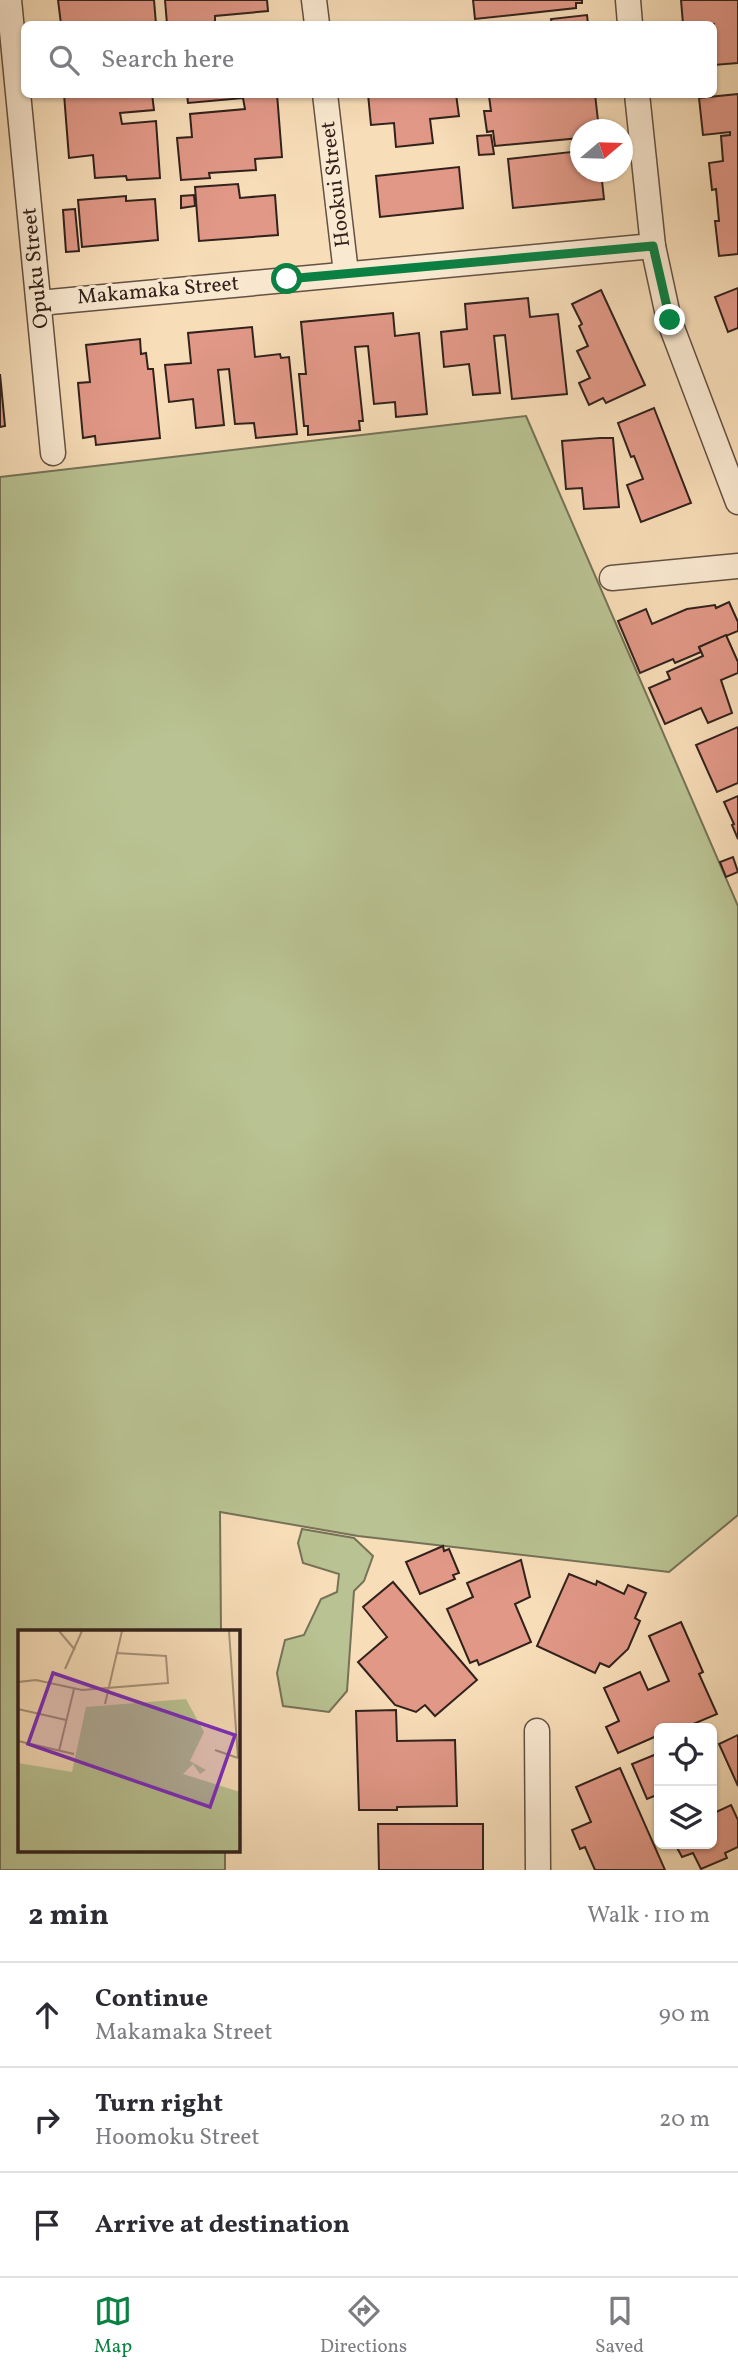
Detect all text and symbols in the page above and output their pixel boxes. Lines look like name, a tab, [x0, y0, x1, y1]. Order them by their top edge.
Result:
search box	[21, 21, 717, 98]
icon: search	[45, 41, 83, 79]
text: Search here	[101, 42, 234, 78]
street label: Hookui Street	[314, 119, 358, 249]
north arrow	[570, 119, 633, 182]
street label: Opuku Street	[15, 206, 57, 330]
route start	[271, 263, 302, 294]
street label: Makamaka Street	[76, 269, 240, 313]
route end	[654, 304, 685, 335]
inset map	[18, 1630, 240, 1853]
map controls	[654, 1723, 717, 1849]
button: locate	[654, 1723, 717, 1786]
button: layers	[654, 1786, 717, 1849]
text: 2 min	[28, 1895, 109, 1937]
text: Walk · 110 m	[587, 1900, 710, 1932]
text: Continue	[95, 1981, 208, 2017]
icon: ahead	[28, 1996, 66, 2034]
text: 90 m	[659, 1999, 710, 2031]
text: Makamaka Street	[95, 2017, 273, 2049]
text: Turn right	[95, 2086, 223, 2122]
icon: right	[28, 2101, 66, 2139]
text: 20 m	[659, 2104, 710, 2136]
text: Hoomoku Street	[95, 2122, 260, 2154]
icon: arrive	[28, 2206, 66, 2244]
text: Arrive at destination	[95, 2207, 350, 2243]
tab: Map	[94, 2292, 132, 2360]
tab: Directions	[320, 2292, 407, 2360]
tab: Saved	[595, 2292, 644, 2360]

